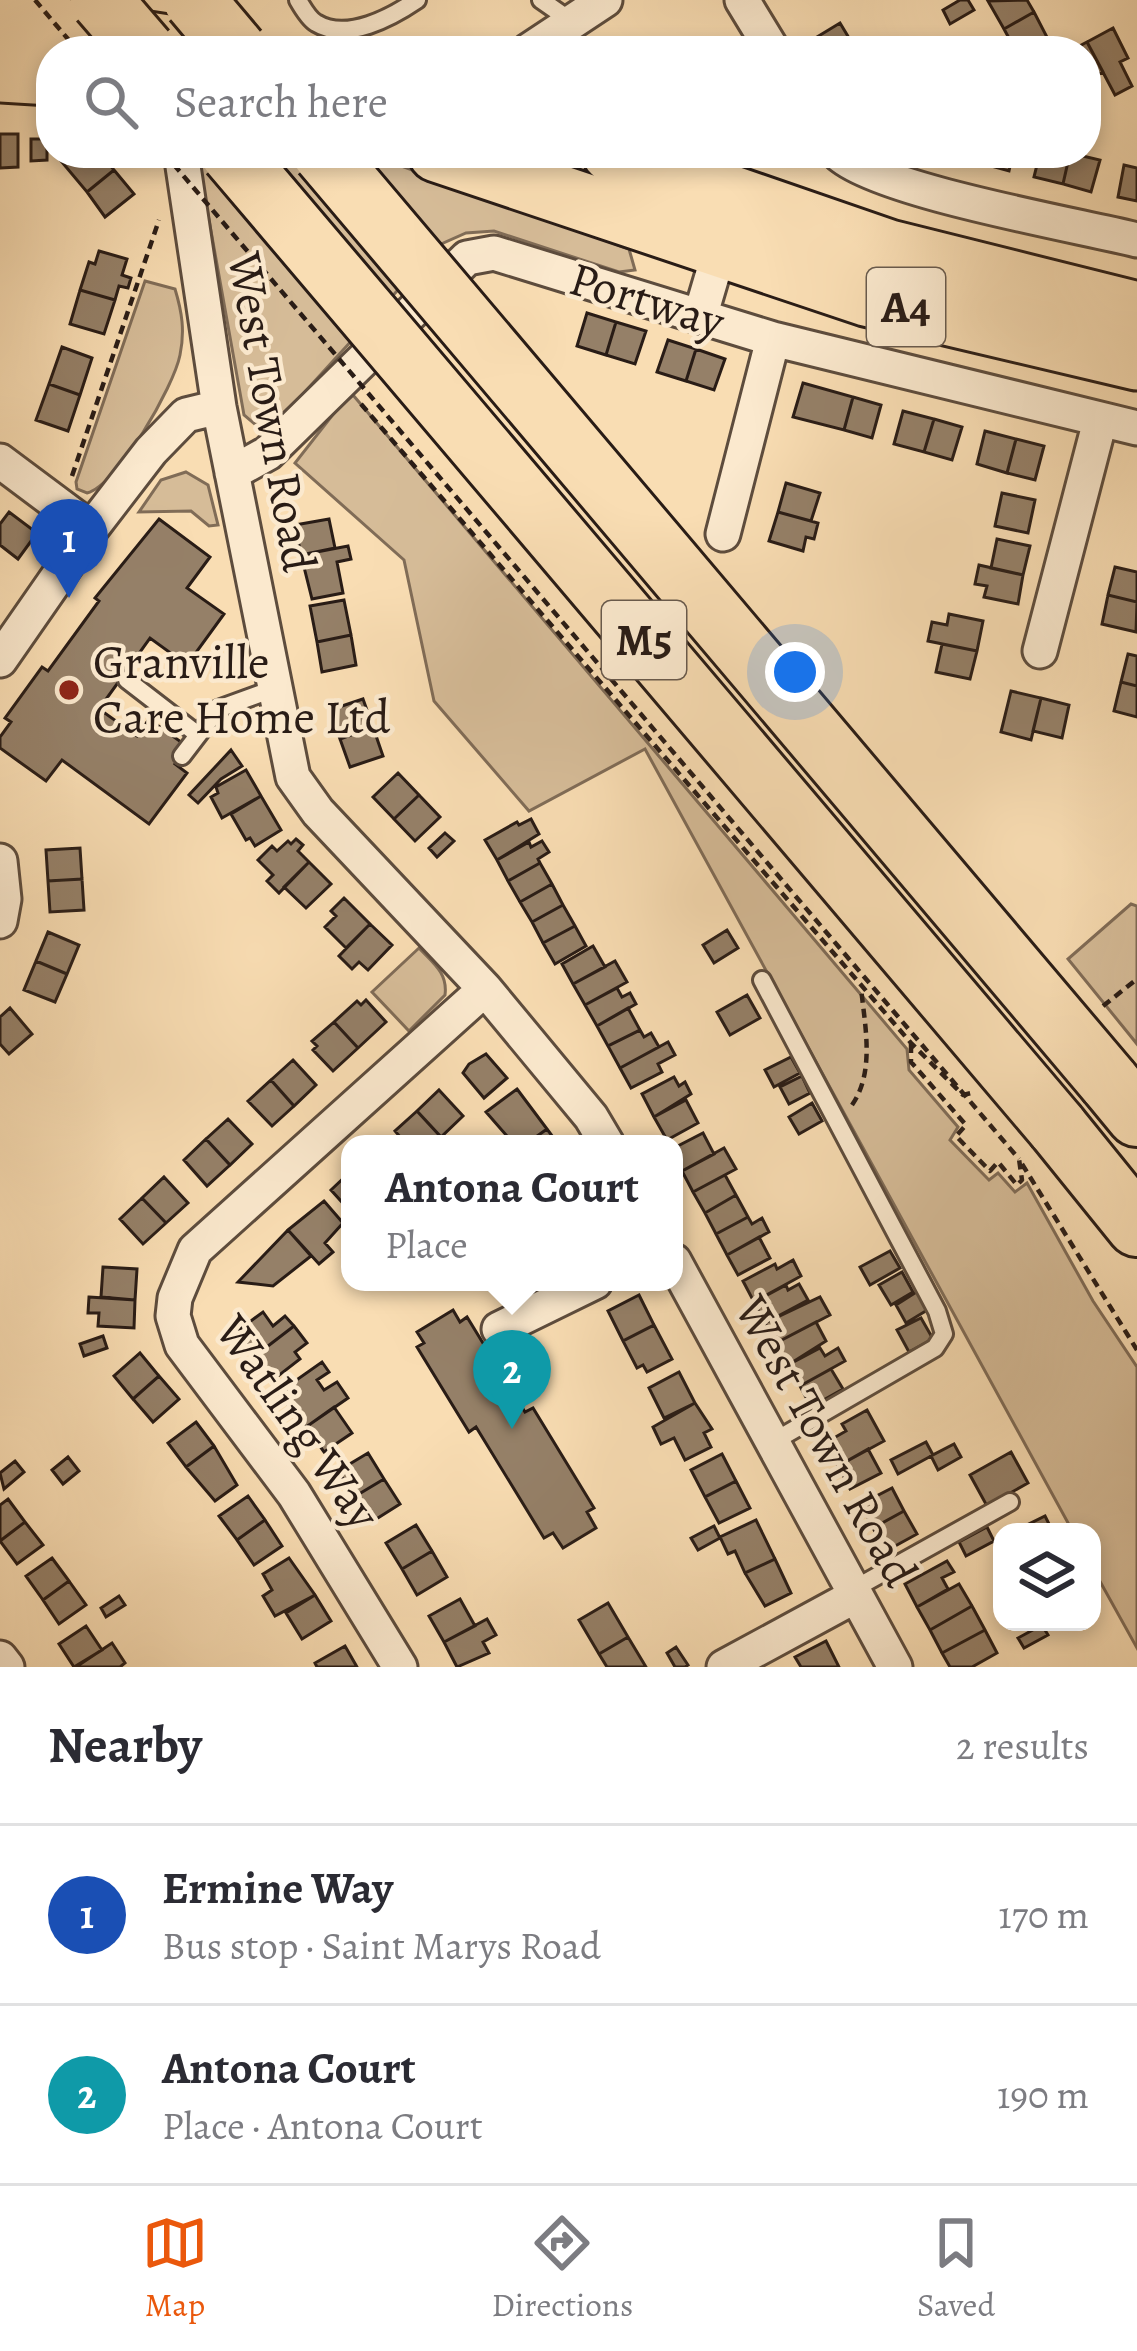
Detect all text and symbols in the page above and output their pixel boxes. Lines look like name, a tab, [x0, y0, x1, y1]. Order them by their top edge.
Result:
search box	[36, 36, 1101, 168]
icon: search	[78, 69, 144, 135]
text: Search here	[174, 71, 388, 133]
street label: Portway	[562, 245, 733, 355]
street label: West Town Road	[211, 246, 333, 577]
road number: A4	[867, 268, 945, 346]
pin: 1	[30, 499, 108, 598]
road number: M5	[602, 601, 686, 679]
place label: Granville Care Home Ltd	[93, 629, 391, 750]
your location	[765, 642, 825, 702]
marker: Granville Care Home Ltd	[56, 677, 82, 703]
popup	[341, 1135, 683, 1291]
text: Antona Court	[385, 1156, 639, 1218]
text: Place	[385, 1218, 468, 1271]
street label: West Town Road	[718, 1283, 933, 1599]
street label: Watling Way	[199, 1301, 396, 1543]
pin: 2	[473, 1330, 551, 1429]
map controls	[993, 1523, 1101, 1631]
button: layers	[993, 1523, 1101, 1631]
text: Nearby	[48, 1710, 202, 1780]
text: 2 results	[956, 1719, 1089, 1772]
text: Ermine Way	[162, 1857, 393, 1919]
text: 1	[80, 1888, 94, 1941]
text: 170 m	[998, 1888, 1089, 1941]
text: Bus stop · Saint Marys Road	[162, 1919, 601, 1972]
text: Antona Court	[162, 2037, 416, 2099]
text: 2	[78, 2068, 96, 2121]
text: 190 m	[997, 2068, 1089, 2121]
text: Place · Antona Court	[162, 2099, 483, 2152]
tab: Map	[142, 2210, 208, 2327]
tab: Directions	[492, 2210, 633, 2327]
tab: Saved	[917, 2210, 995, 2327]

